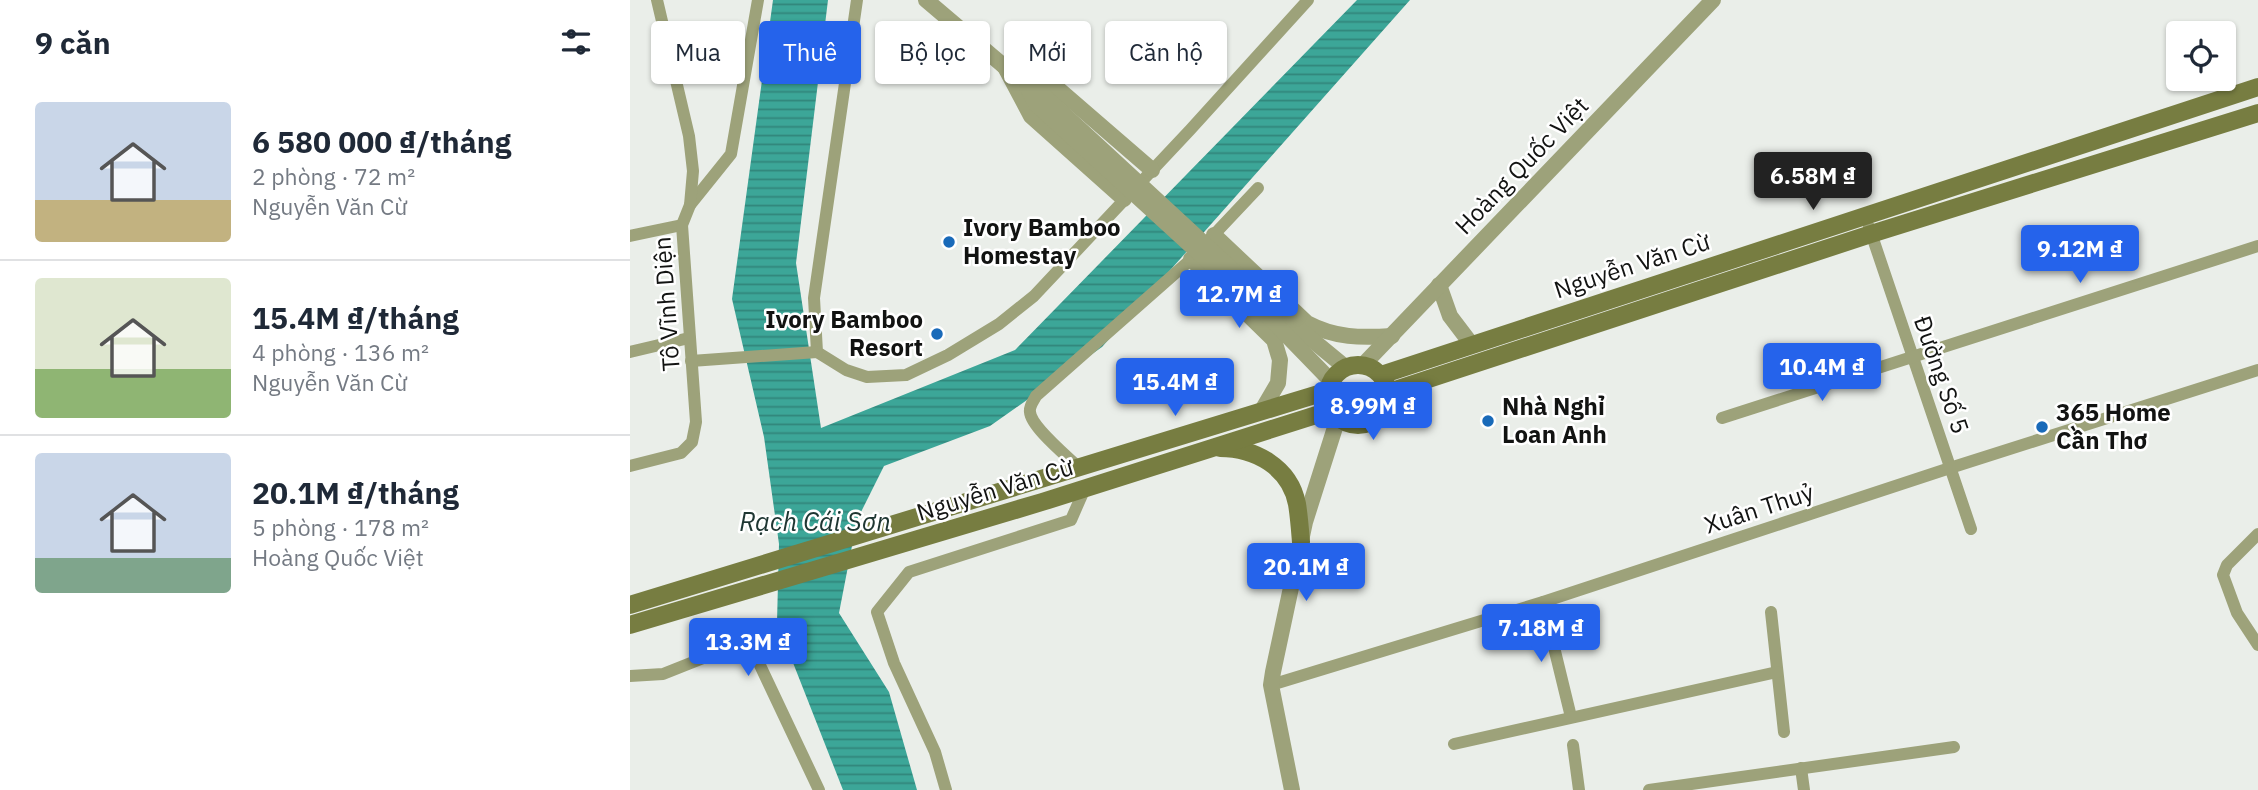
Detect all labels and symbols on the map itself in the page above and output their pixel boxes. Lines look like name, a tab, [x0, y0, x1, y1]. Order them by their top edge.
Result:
street label: Hoàng Quốc Việt	[1448, 90, 1595, 241]
pin: 6.58M ₫	[1748, 152, 1878, 212]
place label: Ivory Bamboo Homestay	[963, 211, 1121, 271]
street label: Nguyễn Văn Cừ	[1550, 225, 1714, 305]
pin: 9.12M ₫	[2015, 226, 2145, 285]
marker: Ivory Bamboo Homestay	[941, 234, 957, 250]
street label: Tô Vĩnh Diện	[645, 236, 687, 372]
pin: 12.7M ₫	[1174, 270, 1304, 330]
place label: Ivory Bamboo Resort	[765, 303, 923, 363]
street label: Đường Số 5	[1907, 311, 1977, 438]
marker: Ivory Bamboo Resort	[929, 326, 945, 342]
pin: 10.4M ₫	[1757, 344, 1887, 403]
pin: 15.4M ₫	[1110, 358, 1240, 418]
pin: 8.99M ₫	[1308, 382, 1438, 442]
place label: Nhà Nghỉ Loan Anh	[1502, 390, 1607, 450]
place label: 365 Home Cần Thơ	[2056, 396, 2171, 456]
marker: Nhà Nghỉ Loan Anh	[1480, 413, 1496, 429]
marker: 365 Home Cần Thơ	[2034, 419, 2050, 435]
street label: Nguyễn Văn Cừ	[913, 450, 1077, 528]
street label: Xuân Thuỷ	[1700, 475, 1817, 541]
water label: Rạch Cái Sơn	[739, 504, 891, 538]
pin: 20.1M ₫	[1241, 544, 1371, 603]
pin: 7.18M ₫	[1476, 604, 1606, 664]
pin: 13.3M ₫	[683, 618, 813, 678]

